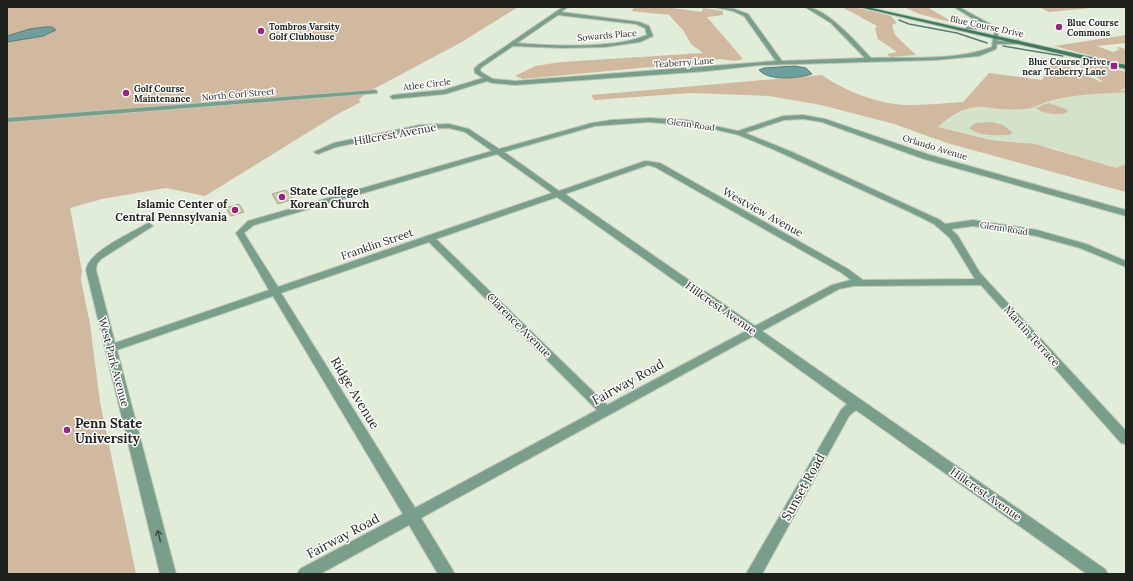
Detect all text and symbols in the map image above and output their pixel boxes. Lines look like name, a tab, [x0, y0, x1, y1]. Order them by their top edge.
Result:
street label: Blue Course Drive	[949, 13, 1025, 39]
place label: Blue Course Commons	[1067, 17, 1119, 38]
place label: Tombros Varsity Golf Clubhouse	[269, 21, 340, 42]
marker: Blue Course Commons	[1054, 22, 1064, 32]
marker: Tombros Varsity Golf Clubhouse	[256, 26, 266, 36]
street label: Sowards Place	[577, 27, 637, 43]
street label: Teaberry Lane	[653, 54, 715, 70]
place label: Blue Course Drive near Teaberry Lane	[1022, 56, 1106, 77]
marker: Blue Course Drive near Teaberry Lane	[1109, 61, 1119, 71]
street label: Atlee Circle	[401, 76, 452, 93]
place label: Golf Course Maintenance	[134, 83, 190, 104]
street label: North Corl Street	[201, 85, 275, 103]
marker: Golf Course Maintenance	[121, 88, 131, 98]
street label: Glenn Road	[666, 115, 716, 133]
street label: Hillcrest Avenue	[353, 120, 437, 148]
street label: Orlando Avenue	[901, 132, 969, 162]
place label: State College Korean Church	[290, 184, 370, 211]
street label: Westview Avenue	[720, 184, 806, 240]
marker: State College Korean Church	[277, 192, 287, 202]
place label: Islamic Center of Central Pennsylvania	[115, 197, 228, 224]
marker: Islamic Center of Central Pennsylvania	[230, 205, 240, 215]
street label: Glenn Road	[979, 219, 1029, 237]
street label: Franklin Street	[339, 225, 416, 263]
street label: Hillcrest Avenue	[683, 278, 759, 338]
street label: Clarence Avenue	[484, 290, 554, 360]
street label: Martin Terrace	[1001, 303, 1063, 369]
street label: West Park Avenue	[95, 316, 133, 408]
street label: Ridge Avenue	[327, 354, 383, 432]
street label: Fairway Road	[589, 355, 667, 409]
place label: Penn State University	[75, 415, 142, 447]
marker: Penn State University	[62, 425, 72, 435]
street label: Sunset Road	[777, 450, 829, 524]
street label: Hillcrest Avenue	[948, 464, 1024, 524]
street label: Fairway Road	[304, 510, 382, 562]
one-way arrow	[154, 530, 162, 543]

